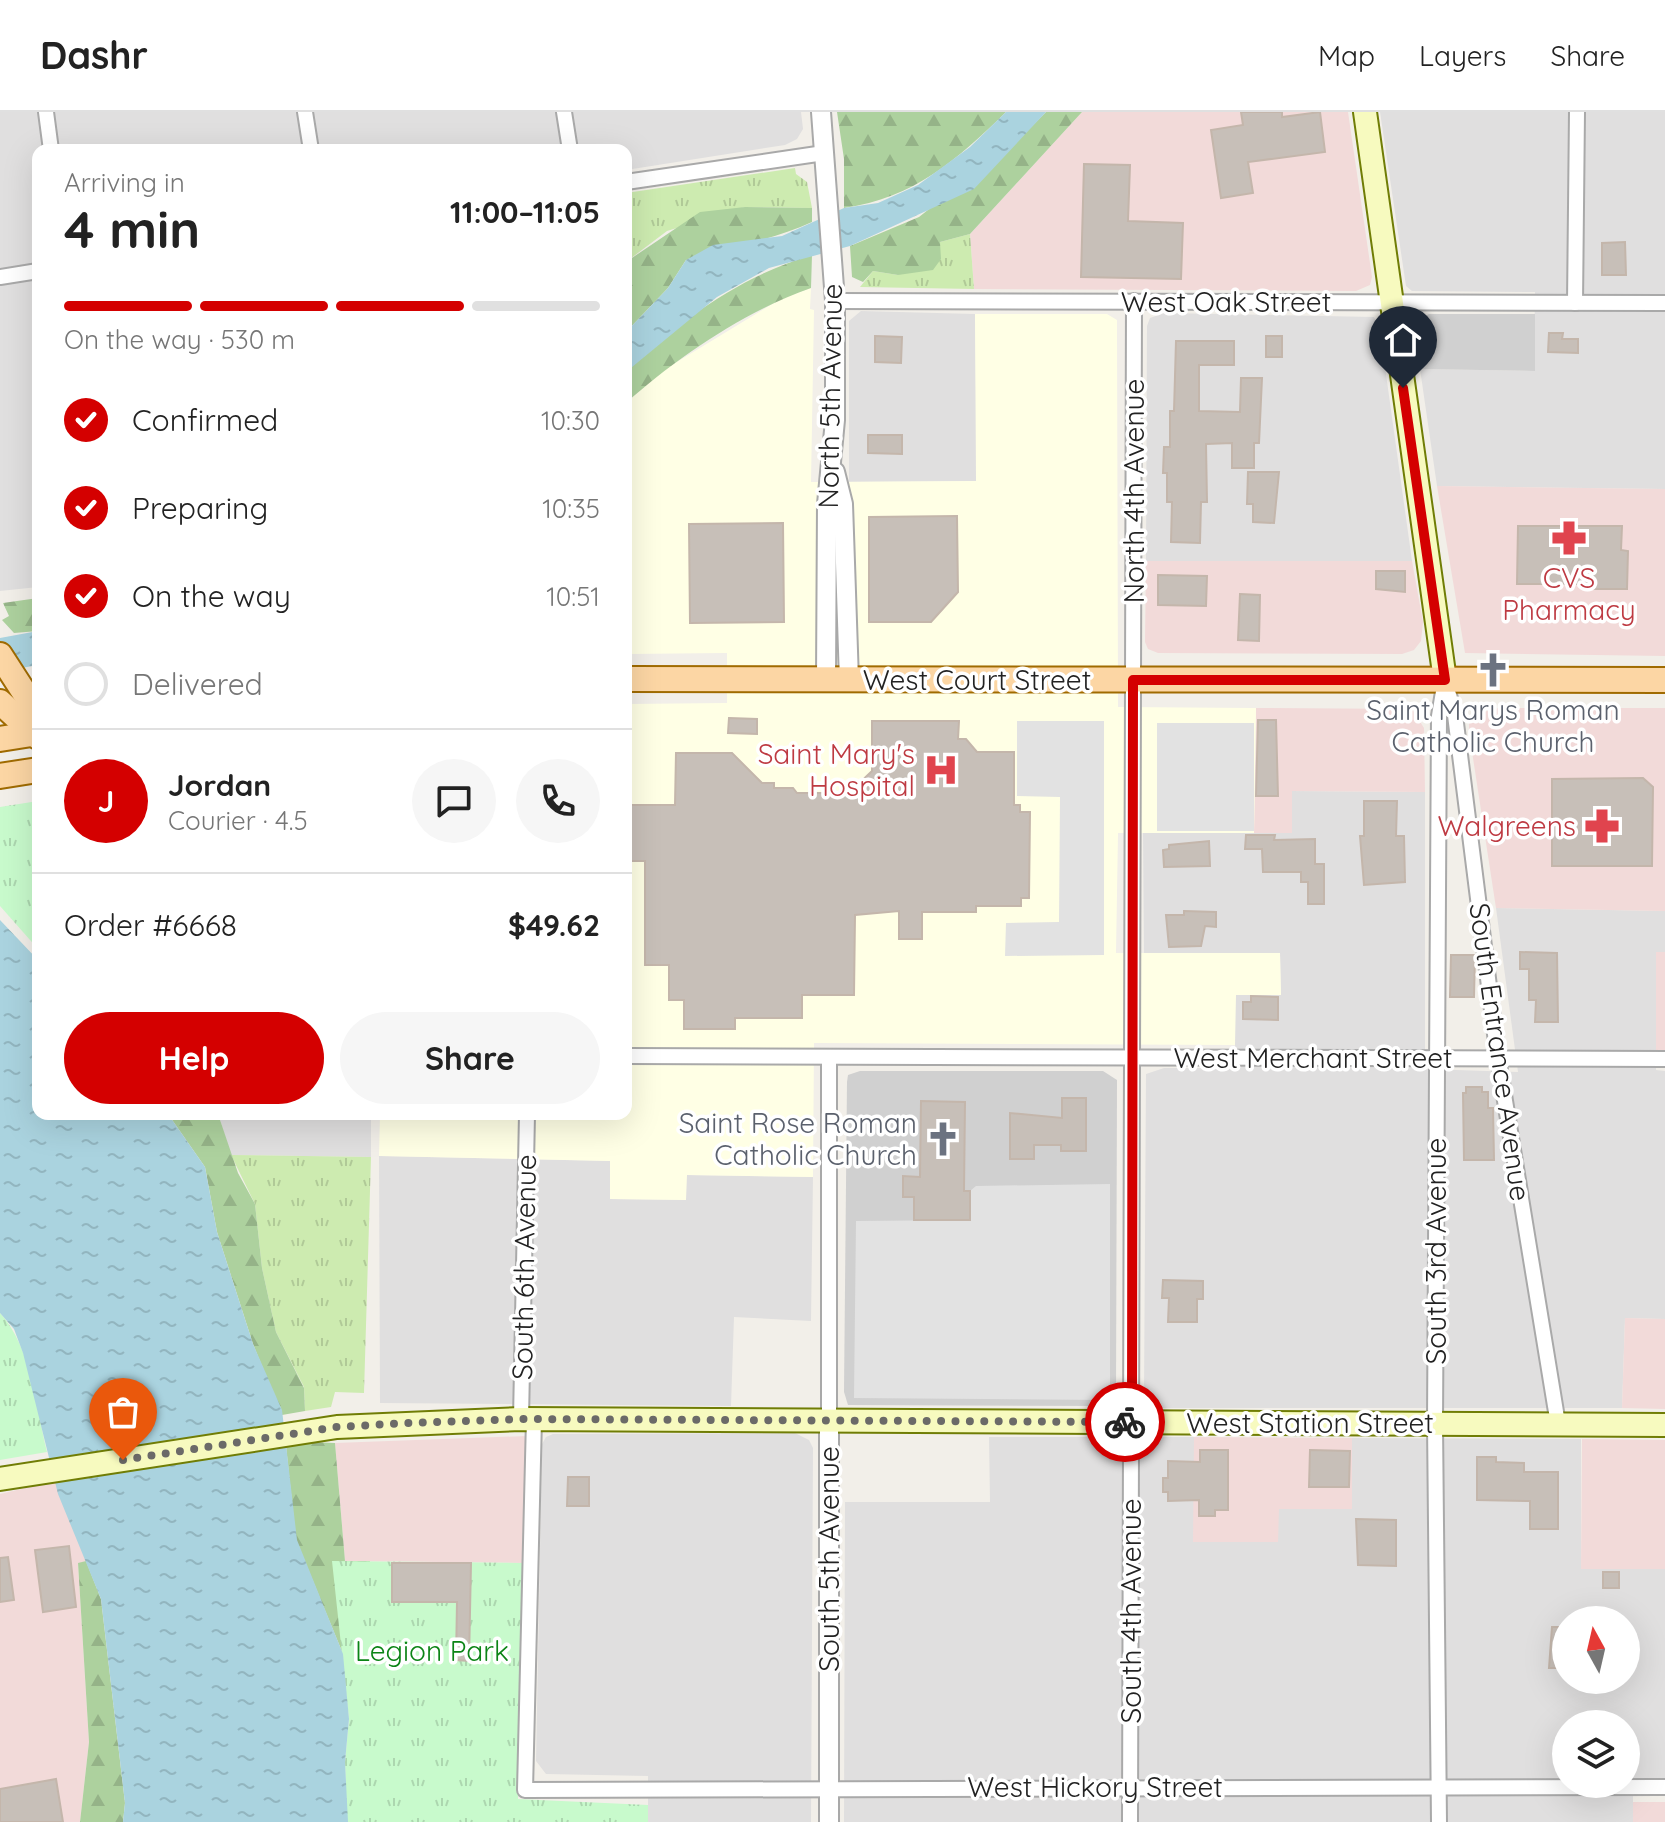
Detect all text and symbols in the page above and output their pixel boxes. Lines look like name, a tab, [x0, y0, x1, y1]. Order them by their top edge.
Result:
text: Dashr	[40, 31, 148, 79]
text: Map	[1318, 38, 1375, 73]
text: Layers	[1419, 38, 1506, 73]
text: Share	[1550, 38, 1625, 73]
text: Arriving in	[64, 166, 185, 199]
text: 11:00–11:05	[450, 193, 600, 231]
text: 4 min	[64, 196, 200, 261]
street label: North 5th Avenue	[810, 283, 849, 509]
street label: West Oak Street	[1121, 284, 1331, 319]
pin	[1369, 306, 1437, 388]
icon: home	[1381, 318, 1425, 362]
text: On the way · 530 m	[64, 323, 295, 356]
street label: North 4th Avenue	[1116, 379, 1151, 603]
icon: check	[64, 398, 108, 442]
text: Confirmed	[132, 401, 278, 439]
text: 10:30	[541, 404, 600, 437]
icon: check	[64, 486, 108, 530]
text: Preparing	[132, 489, 268, 527]
text: 10:35	[542, 492, 600, 525]
pharmacy icon: CVS Pharmacy	[1550, 519, 1588, 557]
place label: CVS Pharmacy	[1502, 560, 1636, 627]
icon: check	[64, 574, 108, 618]
text: On the way	[132, 577, 291, 615]
text: 10:51	[546, 580, 600, 613]
church icon: Saint Marys Roman Catholic Church	[1474, 651, 1512, 689]
street label: West Court Street	[863, 662, 1091, 697]
text: Delivered	[132, 665, 263, 703]
place label: Saint Marys Roman Catholic Church	[1366, 692, 1620, 759]
place label: Saint Mary's Hospital	[758, 736, 915, 803]
hospital icon: Saint Mary's Hospital	[922, 751, 960, 789]
button: chat	[412, 759, 496, 843]
button: phone	[516, 759, 600, 843]
text: Jordan	[168, 766, 271, 804]
text: J	[98, 782, 114, 820]
text: Courier · 4.5	[168, 804, 308, 837]
pharmacy icon: Walgreens	[1583, 807, 1621, 845]
place label: Walgreens	[1437, 808, 1576, 843]
street label: South Entrance Avenue	[1462, 901, 1539, 1203]
text: Order #6668	[64, 906, 237, 944]
text: $49.62	[508, 906, 600, 944]
button: Help	[64, 1012, 324, 1104]
button: Share	[340, 1012, 600, 1104]
street label: West Merchant Street	[1173, 1040, 1453, 1075]
place label: Saint Rose Roman Catholic Church	[679, 1105, 917, 1172]
church icon: Saint Rose Roman Catholic Church	[924, 1120, 962, 1158]
street label: South 3rd Avenue	[1418, 1138, 1453, 1364]
street label: South 6th Avenue	[504, 1154, 543, 1380]
pin	[89, 1378, 157, 1460]
courier	[1085, 1382, 1165, 1462]
icon: bag	[101, 1390, 145, 1434]
icon: bike	[1103, 1400, 1147, 1444]
street label: West Station Street	[1186, 1405, 1434, 1440]
street label: South 5th Avenue	[811, 1446, 846, 1672]
street label: South 4th Avenue	[1113, 1498, 1148, 1724]
north arrow	[1552, 1606, 1640, 1694]
map controls	[1552, 1606, 1640, 1798]
park label: Legion Park	[355, 1633, 509, 1668]
button: layers	[1552, 1710, 1640, 1798]
street label: West Hickory Street	[967, 1769, 1223, 1804]

